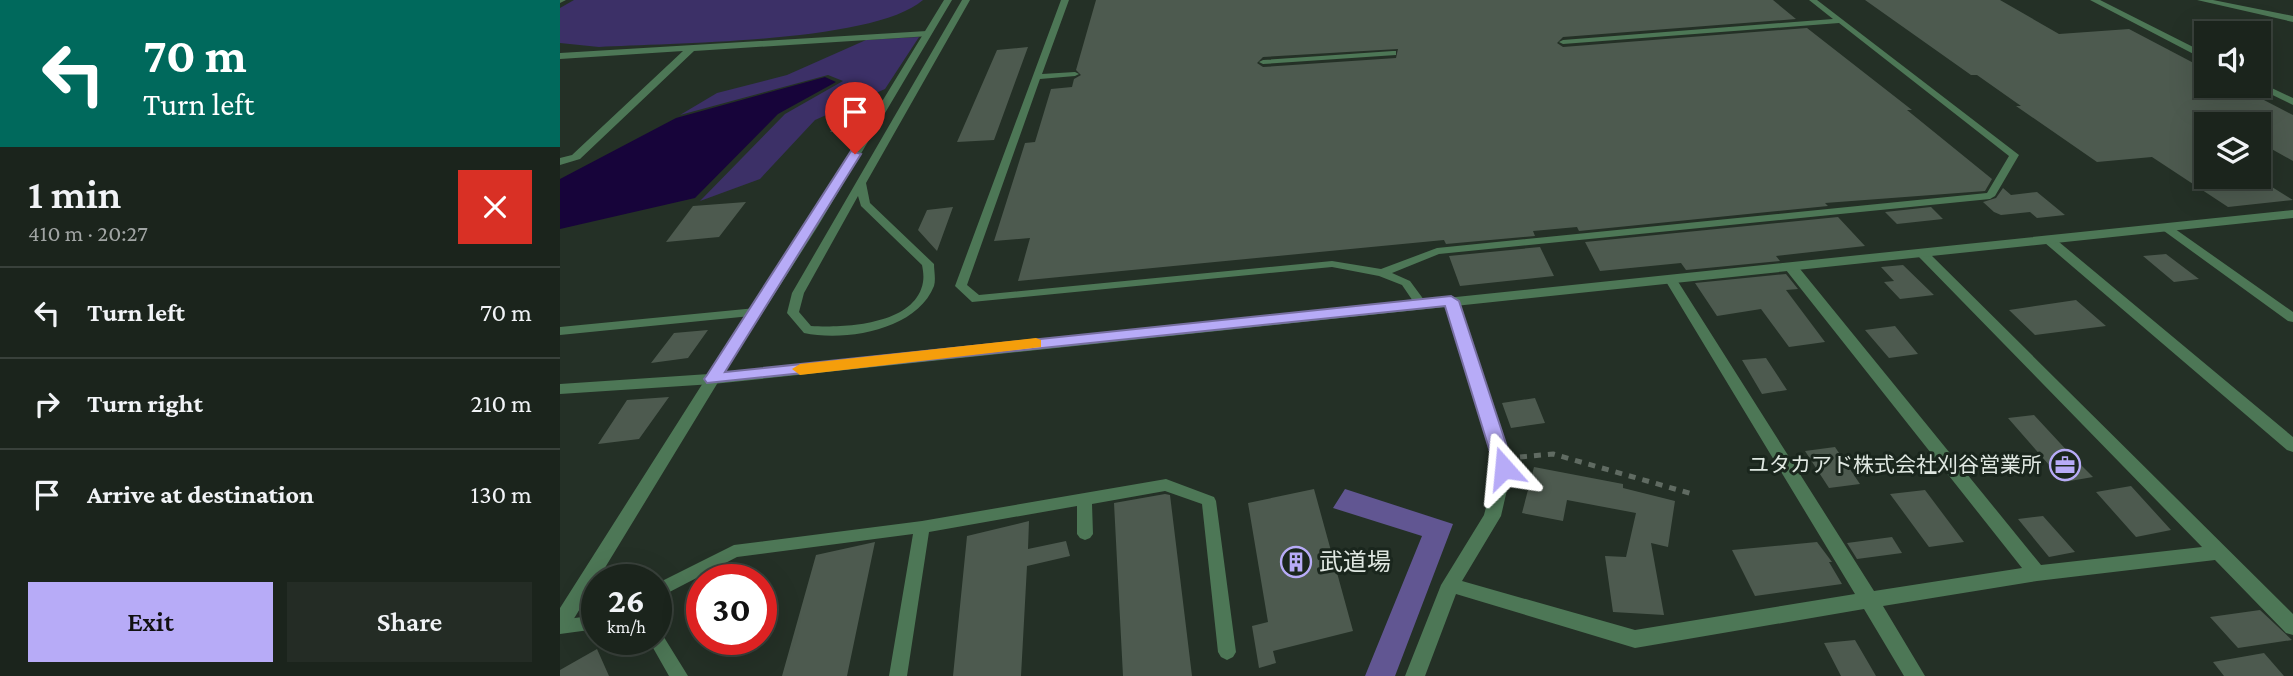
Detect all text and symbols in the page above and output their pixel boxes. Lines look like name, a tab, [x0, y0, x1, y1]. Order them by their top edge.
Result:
map controls	[2194, 21, 2271, 189]
button: sound	[2194, 21, 2271, 98]
icon: left	[28, 28, 119, 119]
text: 70 m	[143, 28, 247, 83]
pin	[825, 82, 885, 154]
text: Turn left	[143, 86, 254, 122]
icon: arrive	[836, 93, 874, 131]
button: layers	[2194, 112, 2271, 189]
text: 1 min	[28, 170, 121, 217]
button: close	[458, 170, 532, 244]
text: 410 m · 20:27	[28, 220, 148, 246]
icon: left	[28, 294, 66, 332]
text: Turn left	[87, 298, 185, 327]
text: 70 m	[480, 298, 532, 327]
icon: right	[28, 385, 66, 423]
text: Turn right	[87, 389, 203, 418]
text: 210 m	[471, 389, 532, 418]
position arrow	[1467, 431, 1541, 505]
office icon: ユタカアド株式会社刈谷営業所	[2048, 448, 2082, 482]
place label: ユタカアド株式会社刈谷営業所	[1748, 453, 2042, 477]
icon: arrive	[28, 476, 66, 514]
text: Arrive at destination	[87, 480, 314, 509]
text: 130 m	[471, 480, 532, 509]
building icon: 武道場	[1279, 545, 1313, 579]
place label: 武道場	[1319, 548, 1391, 575]
speed limit sign: 30	[686, 564, 777, 655]
text: 26	[608, 581, 645, 620]
button: Exit	[28, 582, 273, 662]
button: Share	[287, 582, 532, 662]
text: km/h	[607, 617, 646, 637]

